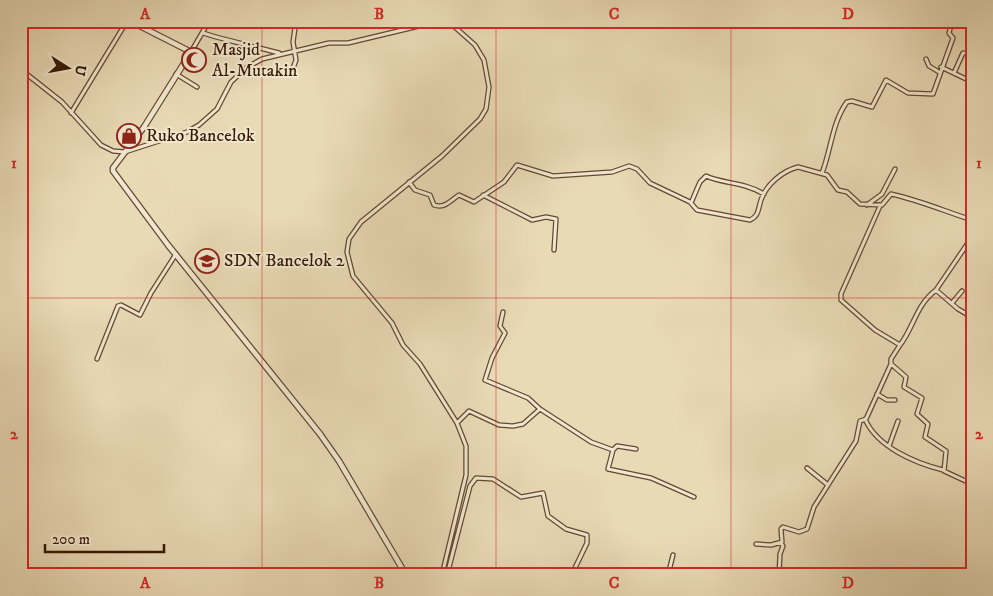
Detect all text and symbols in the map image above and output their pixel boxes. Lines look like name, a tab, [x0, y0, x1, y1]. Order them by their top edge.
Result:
text: A	[139, 4, 151, 24]
text: B	[374, 4, 384, 24]
text: C	[609, 4, 619, 24]
text: D	[842, 4, 854, 24]
place label: Masjid Al-Mutakin	[212, 39, 298, 82]
north arrow	[42, 42, 92, 92]
mosque icon: Masjid Al-Mutakin	[181, 47, 207, 73]
text: U	[70, 63, 90, 77]
shop icon: Ruko Bancelok	[116, 123, 142, 149]
place label: Ruko Bancelok	[146, 125, 255, 147]
text: 1	[11, 153, 17, 173]
text: 1	[976, 153, 982, 173]
school or university icon: SDN Bancelok 2	[194, 248, 220, 274]
place label: SDN Bancelok 2	[224, 250, 345, 272]
text: 2	[10, 424, 19, 444]
text: 2	[975, 424, 984, 444]
scale bar	[45, 521, 164, 553]
text: 200 m	[52, 530, 90, 549]
text: A	[139, 573, 151, 593]
text: B	[374, 573, 384, 593]
text: C	[609, 573, 619, 593]
text: D	[842, 573, 854, 593]

